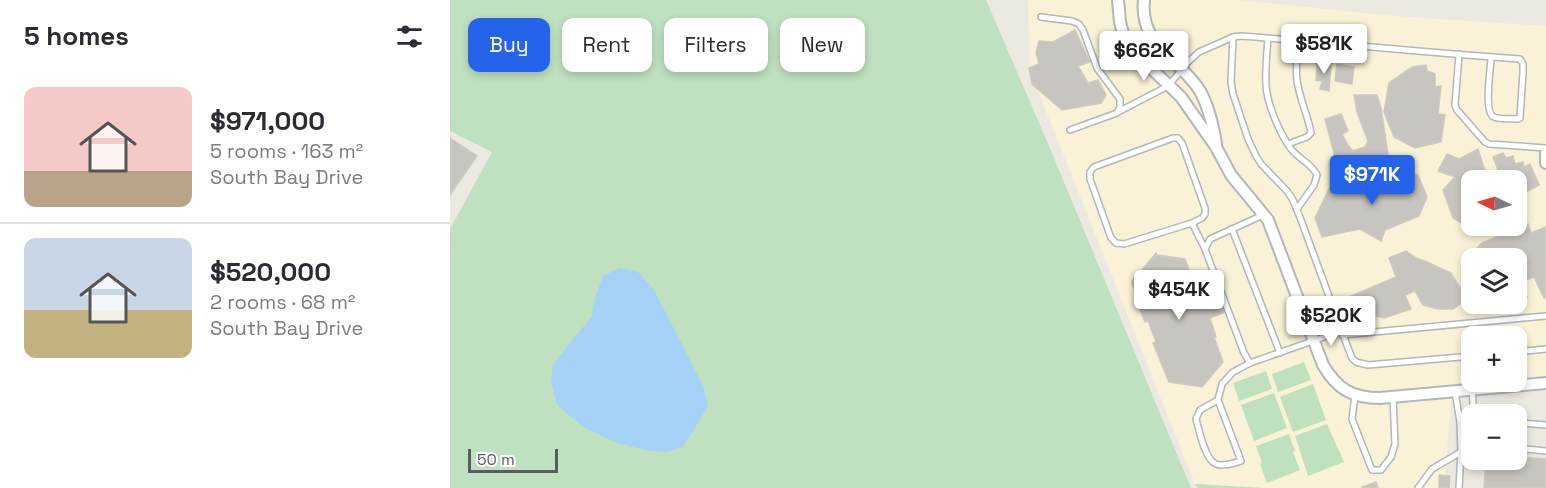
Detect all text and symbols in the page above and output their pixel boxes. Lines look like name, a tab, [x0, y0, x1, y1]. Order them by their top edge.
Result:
chip: Buy	[468, 18, 550, 72]
chip: Rent	[562, 18, 652, 72]
chip: Filters	[664, 18, 768, 72]
chip: New	[780, 18, 865, 72]
text: 5 homes	[24, 19, 129, 53]
icon: filters	[393, 20, 426, 53]
pin: $581K	[1282, 24, 1366, 75]
text: $581K	[1295, 30, 1353, 56]
pin: $662K	[1102, 31, 1186, 82]
text: $662K	[1113, 37, 1175, 63]
text: $971,000	[210, 104, 325, 138]
icon: home	[72, 111, 144, 183]
text: 5 rooms · 163 m²	[210, 138, 363, 164]
pin: $971K	[1330, 155, 1414, 206]
text: $971K	[1344, 161, 1400, 187]
text: South Bay Drive	[210, 164, 363, 190]
north arrow	[1461, 170, 1527, 236]
map controls	[1461, 170, 1527, 470]
button: layers	[1461, 248, 1527, 314]
text: $520,000	[210, 255, 331, 289]
icon: home	[72, 262, 144, 334]
pin: $454K	[1137, 270, 1221, 321]
text: $454K	[1148, 276, 1210, 302]
text: 2 rooms · 68 m²	[210, 289, 355, 315]
pin: $520K	[1289, 296, 1373, 347]
text: $520K	[1300, 302, 1362, 328]
text: South Bay Drive	[210, 315, 363, 341]
button: +	[1461, 326, 1527, 392]
button: −	[1461, 404, 1527, 470]
scale bar	[468, 446, 558, 474]
text: 50 m	[477, 449, 515, 470]

